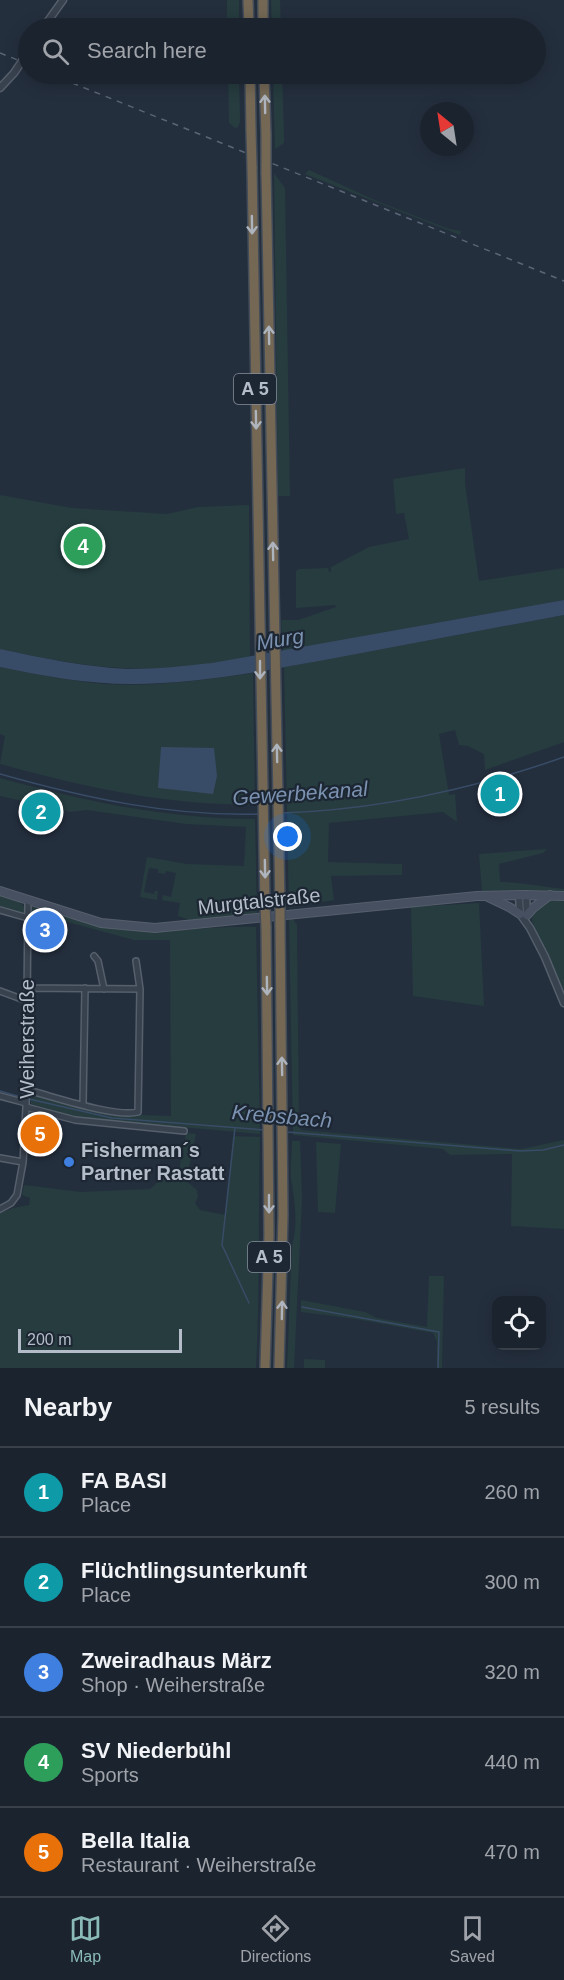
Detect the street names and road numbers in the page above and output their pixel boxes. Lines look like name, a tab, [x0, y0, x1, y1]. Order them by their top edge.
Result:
road number: A 5	[234, 374, 276, 404]
street label: Murgtalstraße	[197, 884, 321, 918]
street label: Weiherstraße	[16, 979, 38, 1099]
road number: A 5	[248, 1242, 290, 1272]

